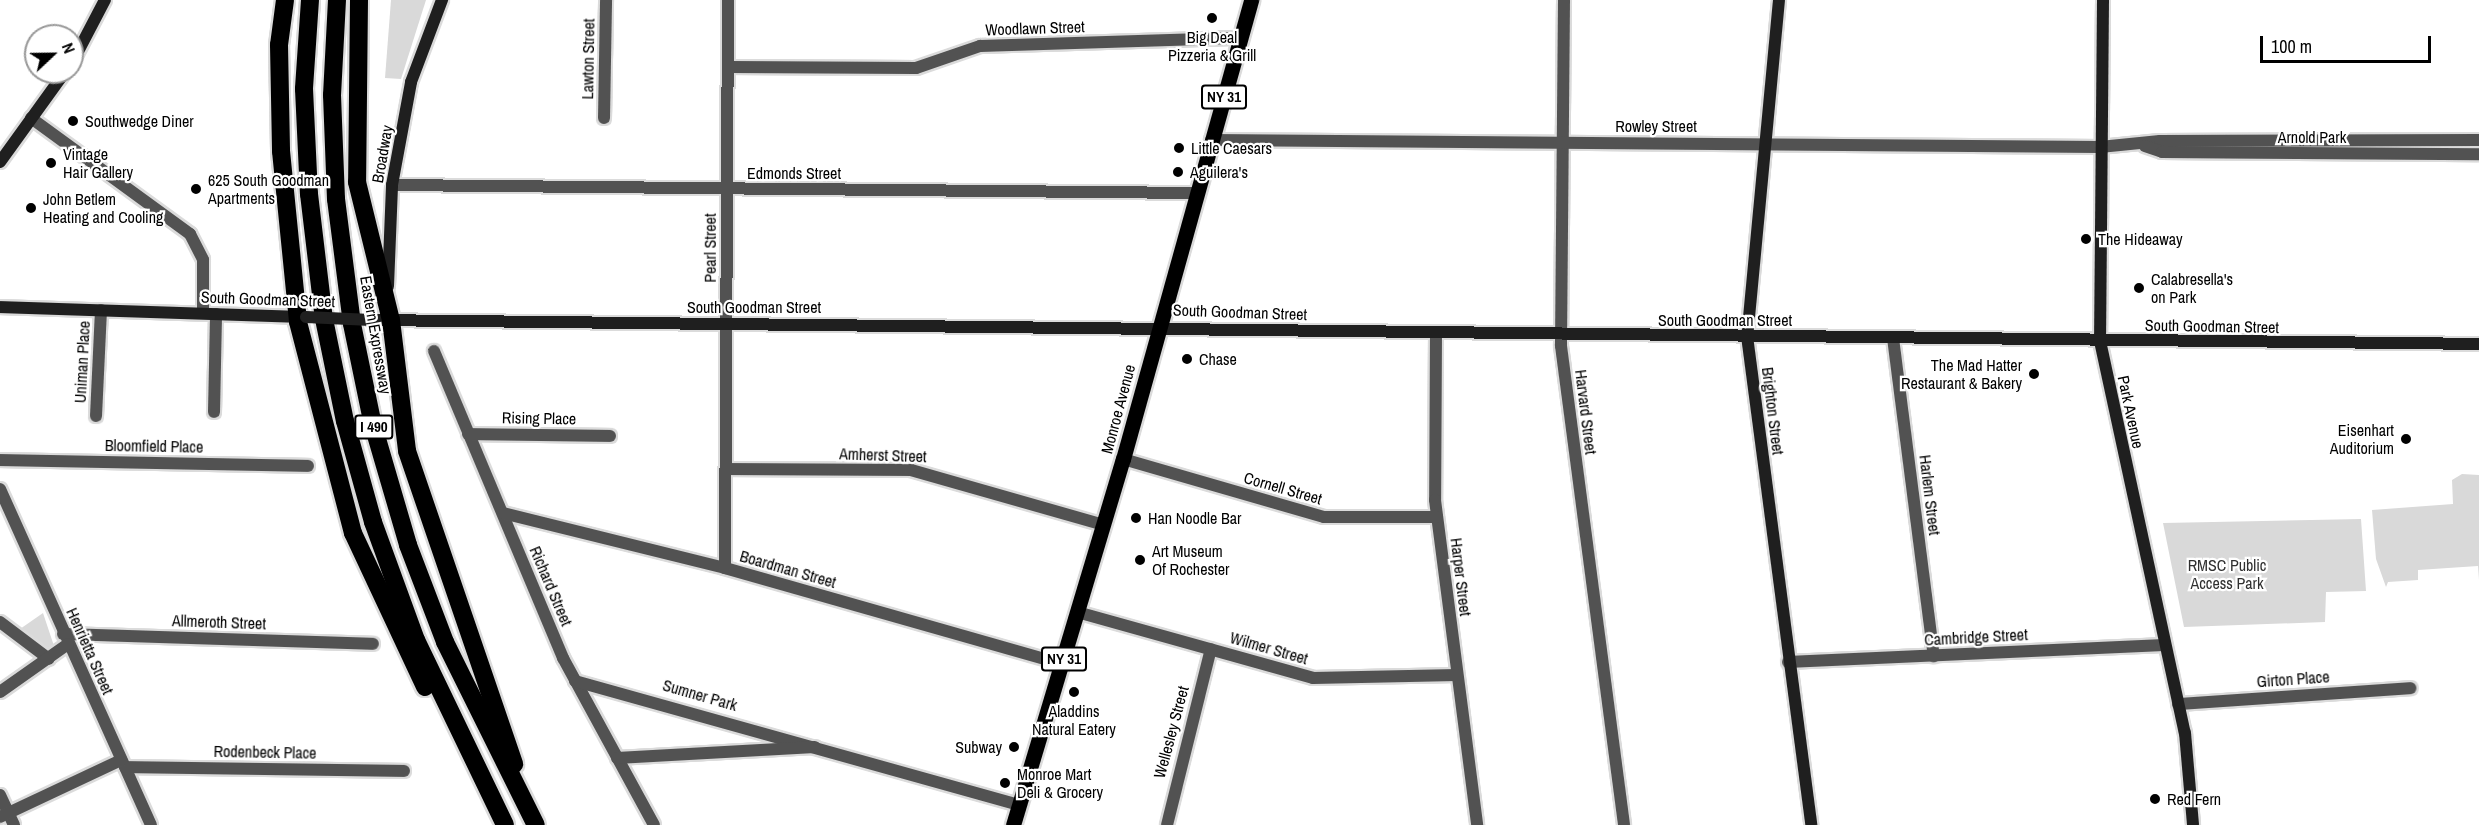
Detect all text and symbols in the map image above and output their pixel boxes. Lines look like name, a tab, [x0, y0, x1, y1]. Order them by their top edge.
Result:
marker: Big Deal Pizzeria & Grill	[1205, 11, 1219, 25]
street label: Woodlawn Street	[985, 17, 1085, 39]
street label: Lawton Street	[578, 18, 598, 100]
north arrow	[24, 24, 84, 84]
scale bar	[2263, 24, 2434, 62]
place label: Big Deal Pizzeria & Grill	[1168, 27, 1256, 65]
text: 100 m	[2271, 34, 2312, 59]
text: N	[57, 39, 81, 57]
road number: NY 31	[1200, 85, 1248, 109]
place label: Southwedge Diner	[85, 111, 194, 131]
marker: Southwedge Diner	[66, 114, 80, 128]
street label: Rowley Street	[1615, 116, 1697, 136]
street label: Broadway	[367, 124, 397, 184]
street label: Arnold Park	[2278, 127, 2346, 147]
place label: Little Caesars	[1191, 138, 1272, 158]
marker: Little Caesars	[1172, 141, 1186, 155]
place label: Vintage Hair Gallery	[63, 144, 133, 182]
marker: Vintage Hair Gallery	[44, 156, 58, 170]
place label: Aguilera's	[1190, 162, 1248, 182]
street label: Edmonds Street	[747, 163, 841, 183]
marker: Aguilera's	[1171, 165, 1185, 179]
place label: 625 South Goodman Apartments	[208, 170, 329, 208]
marker: 625 South Goodman Apartments	[189, 182, 203, 196]
place label: John Betlem Heating and Cooling	[43, 189, 163, 227]
marker: John Betlem Heating and Cooling	[24, 201, 38, 215]
street label: Pearl Street	[700, 213, 720, 283]
place label: The Hideaway	[2098, 229, 2183, 249]
marker: The Hideaway	[2079, 232, 2093, 246]
place label: Calabresella's on Park	[2151, 269, 2233, 307]
street label: Eastern Expressway	[356, 274, 396, 396]
marker: Calabresella's on Park	[2132, 281, 2146, 295]
street label: South Goodman Street	[201, 287, 335, 311]
street label: South Goodman Street	[687, 297, 821, 317]
street label: South Goodman Street	[1173, 300, 1307, 324]
street label: South Goodman Street	[1658, 310, 1792, 330]
street label: South Goodman Street	[2145, 315, 2279, 337]
street label: Uniman Place	[70, 320, 94, 404]
place label: Chase	[1199, 349, 1237, 369]
marker: Chase	[1180, 352, 1194, 366]
place label: The Mad Hatter Restaurant & Bakery	[1901, 355, 2022, 393]
street label: Monroe Avenue	[1097, 362, 1139, 456]
street label: Brighton Street	[1758, 366, 1788, 456]
marker: The Mad Hatter Restaurant & Bakery	[2027, 367, 2041, 381]
street label: Harvard Street	[1571, 368, 1601, 456]
street label: Park Avenue	[2114, 373, 2148, 451]
street label: Rising Place	[502, 408, 576, 428]
road number: I 490	[353, 415, 395, 439]
place label: Eisenhart Auditorium	[2330, 420, 2394, 458]
marker: Eisenhart Auditorium	[2399, 432, 2413, 446]
street label: Bloomfield Place	[105, 436, 203, 456]
street label: Amherst Street	[839, 444, 927, 466]
street label: Harlem Street	[1916, 454, 1944, 536]
street label: Cornell Street	[1242, 468, 1324, 508]
place label: Han Noodle Bar	[1148, 508, 1241, 528]
marker: Han Noodle Bar	[1129, 511, 1143, 525]
street label: Harper Street	[1447, 537, 1475, 617]
place label: Art Museum Of Rochester	[1152, 541, 1229, 579]
street label: Richard Street	[526, 543, 576, 629]
street label: Boardman Street	[738, 546, 838, 592]
marker: Art Museum Of Rochester	[1133, 553, 1147, 567]
park label: RMSC Public Access Park	[2188, 555, 2266, 593]
street label: Henrietta Street	[62, 605, 118, 697]
street label: Allmeroth Street	[172, 611, 266, 633]
street label: Cambridge Street	[1924, 625, 2028, 649]
street label: Wilmer Street	[1228, 628, 1310, 668]
road number: NY 31	[1040, 647, 1088, 671]
street label: Girton Place	[2256, 667, 2330, 691]
street label: Sumner Park	[661, 675, 739, 715]
street label: Wellesley Street	[1149, 684, 1193, 780]
marker: Aladdins Natural Eatery	[1067, 685, 1081, 699]
place label: Aladdins Natural Eatery	[1032, 701, 1116, 739]
place label: Subway	[955, 737, 1002, 757]
marker: Subway	[1007, 740, 1021, 754]
street label: Rodenbeck Place	[213, 742, 317, 762]
place label: Monroe Mart Deli & Grocery	[1017, 764, 1103, 802]
marker: Monroe Mart Deli & Grocery	[998, 776, 1012, 790]
place label: Red Fern	[2167, 789, 2221, 809]
marker: Red Fern	[2148, 792, 2162, 806]

